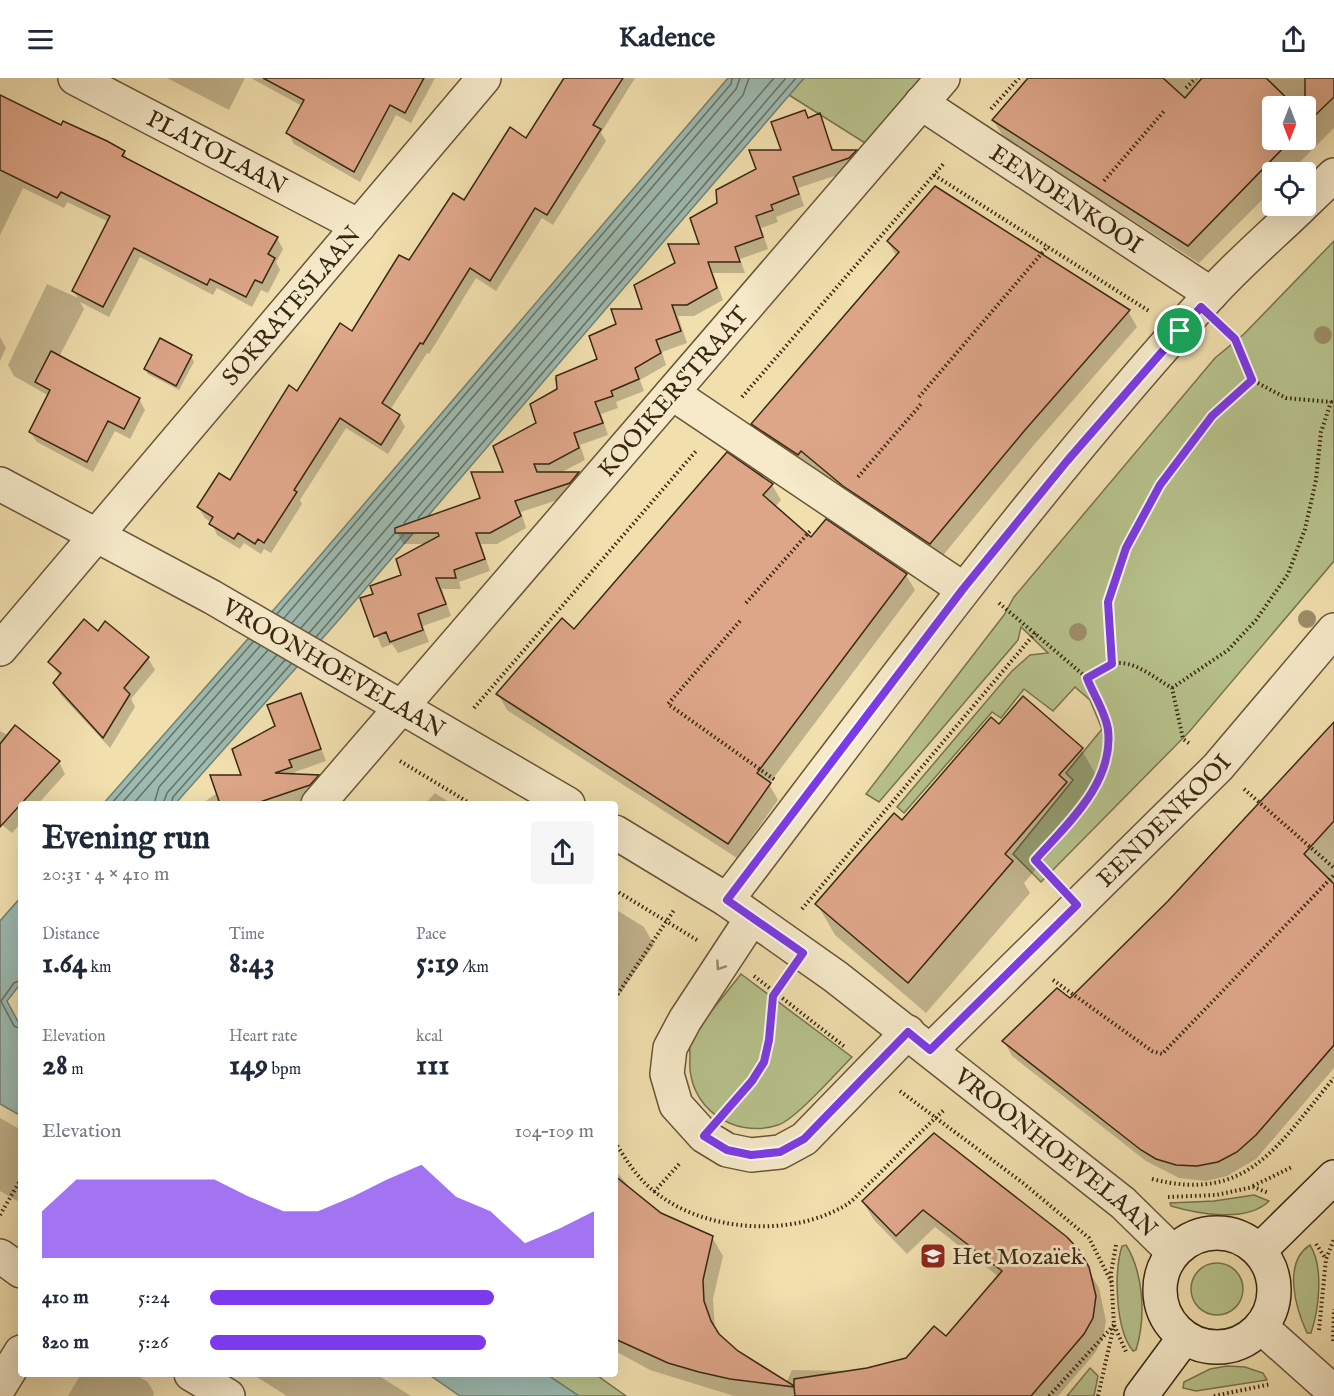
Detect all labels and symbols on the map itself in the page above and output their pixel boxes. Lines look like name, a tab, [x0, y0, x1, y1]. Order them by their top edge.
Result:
north arrow	[1262, 96, 1316, 150]
street label: PLATOLAAN	[141, 104, 292, 203]
street label: EENDENKOOI	[983, 138, 1148, 262]
street label: SOKRATESLAAN	[216, 220, 369, 393]
street label: KOOIKERSTRAAT	[592, 300, 757, 485]
pin	[1154, 305, 1205, 356]
street label: VROONHOEVELAAN	[215, 592, 450, 746]
street label: EENDENKOOI	[1091, 748, 1239, 895]
one-way arrow	[716, 959, 727, 970]
street label: VROONHOEVELAAN	[947, 1061, 1163, 1245]
school or university icon: Het Mozaïek	[918, 1241, 948, 1271]
place label: Het Mozaïek	[952, 1242, 1084, 1273]

